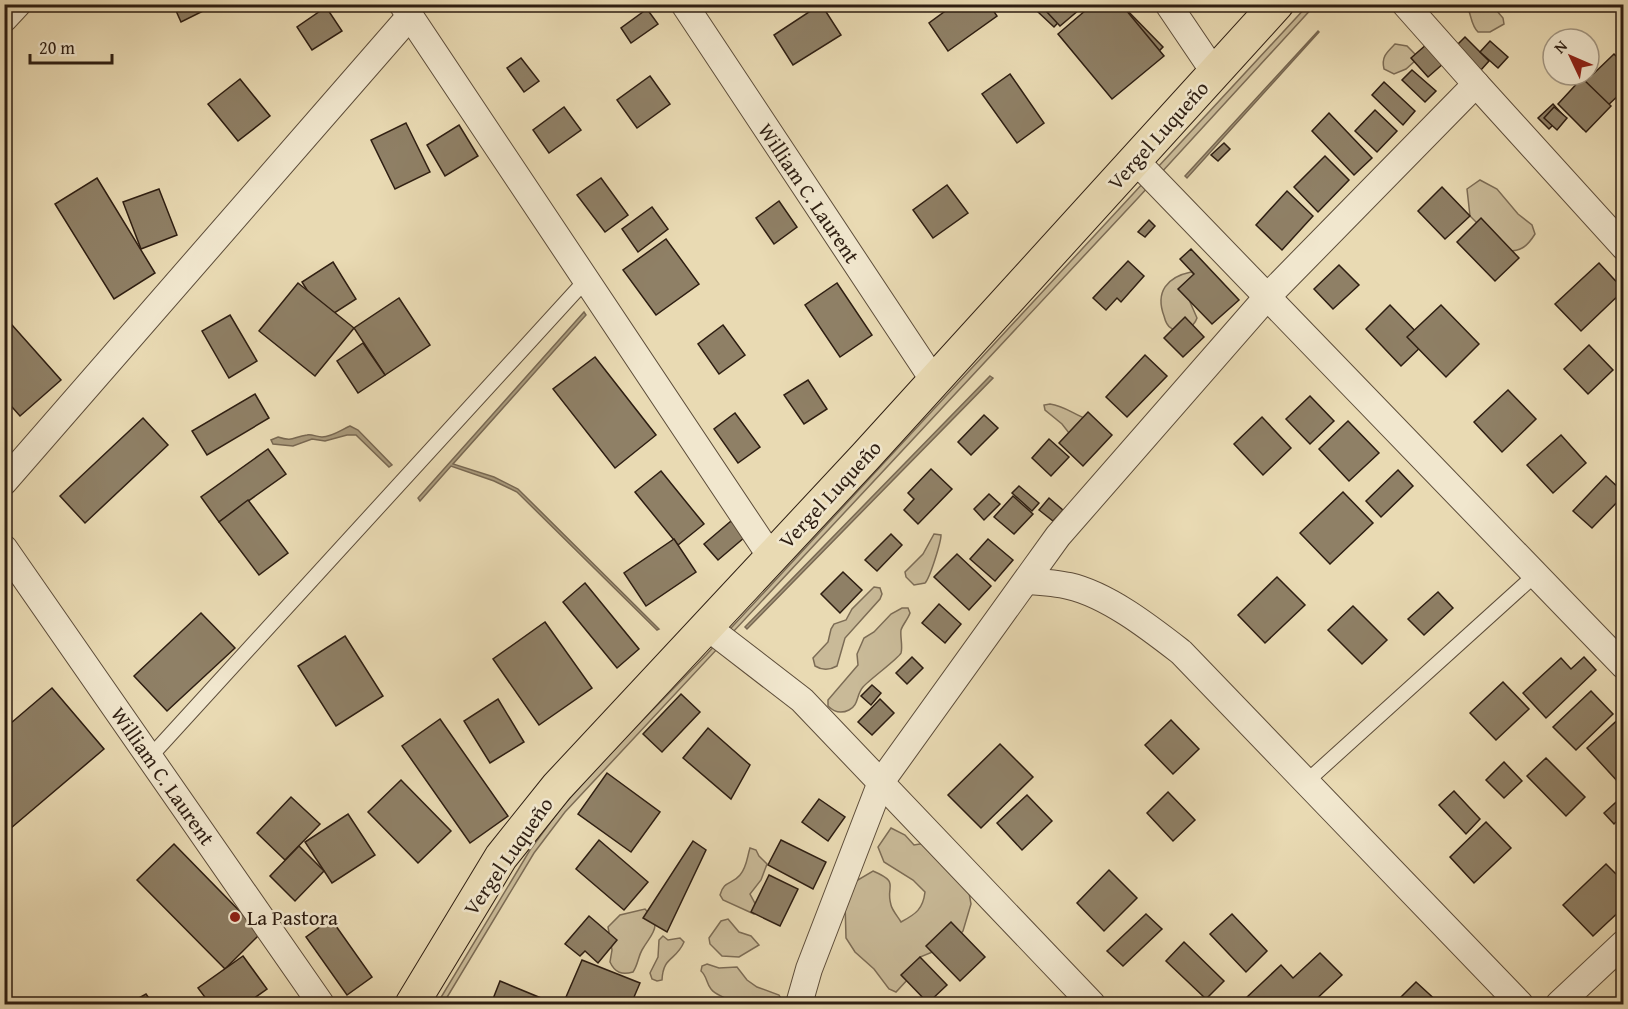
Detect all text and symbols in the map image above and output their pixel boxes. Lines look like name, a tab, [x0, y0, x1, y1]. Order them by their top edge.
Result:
scale bar	[30, 27, 112, 65]
north arrow	[1541, 27, 1601, 87]
text: 20 m	[39, 34, 75, 61]
text: N	[1548, 34, 1573, 59]
street label: Vergel Luqueño	[1100, 73, 1216, 197]
street label: William C. Laurent	[751, 117, 868, 270]
street label: Vergel Luqueño	[772, 433, 888, 555]
street label: William C. Laurent	[103, 700, 223, 852]
street label: Vergel Luqueño	[456, 790, 560, 922]
place label: La Pastora	[247, 902, 338, 933]
marker: La Pastora	[228, 910, 242, 924]

